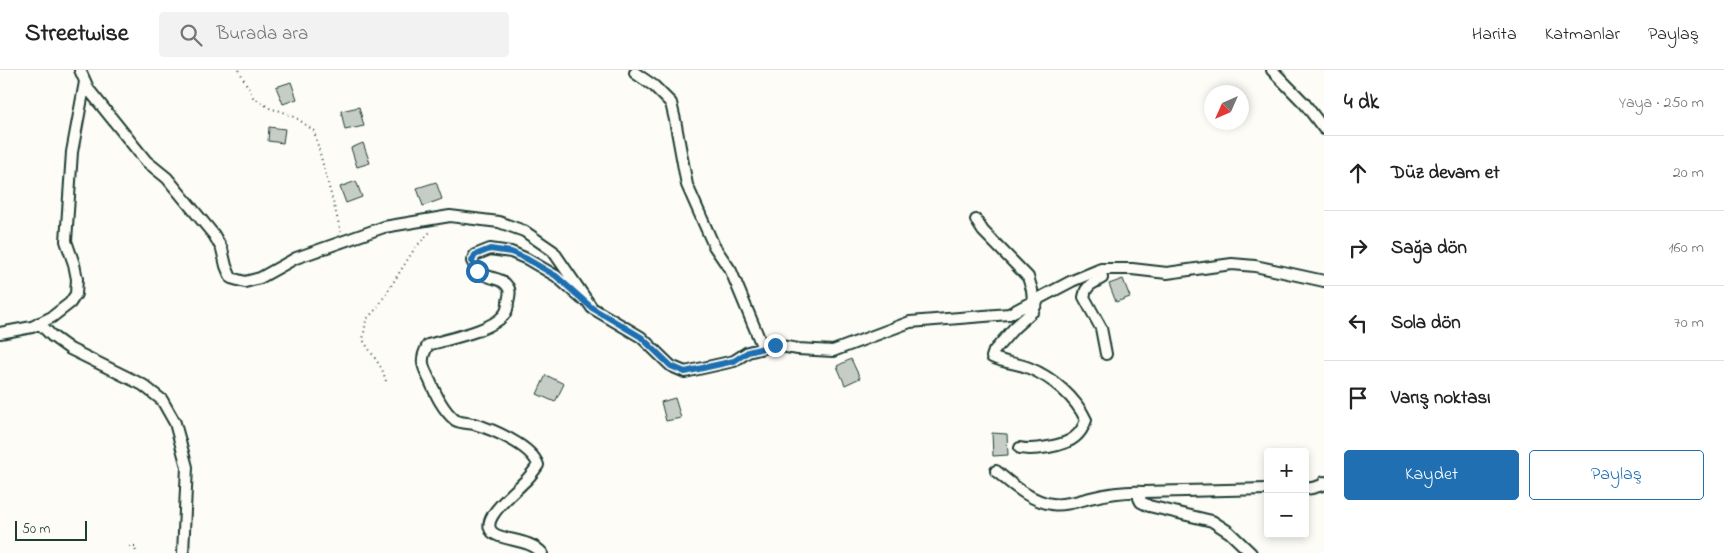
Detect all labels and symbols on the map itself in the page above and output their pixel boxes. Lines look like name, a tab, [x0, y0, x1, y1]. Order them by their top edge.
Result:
north arrow	[1204, 85, 1249, 130]
route start	[466, 260, 489, 283]
route end	[764, 334, 787, 357]
scale bar	[15, 518, 88, 541]

